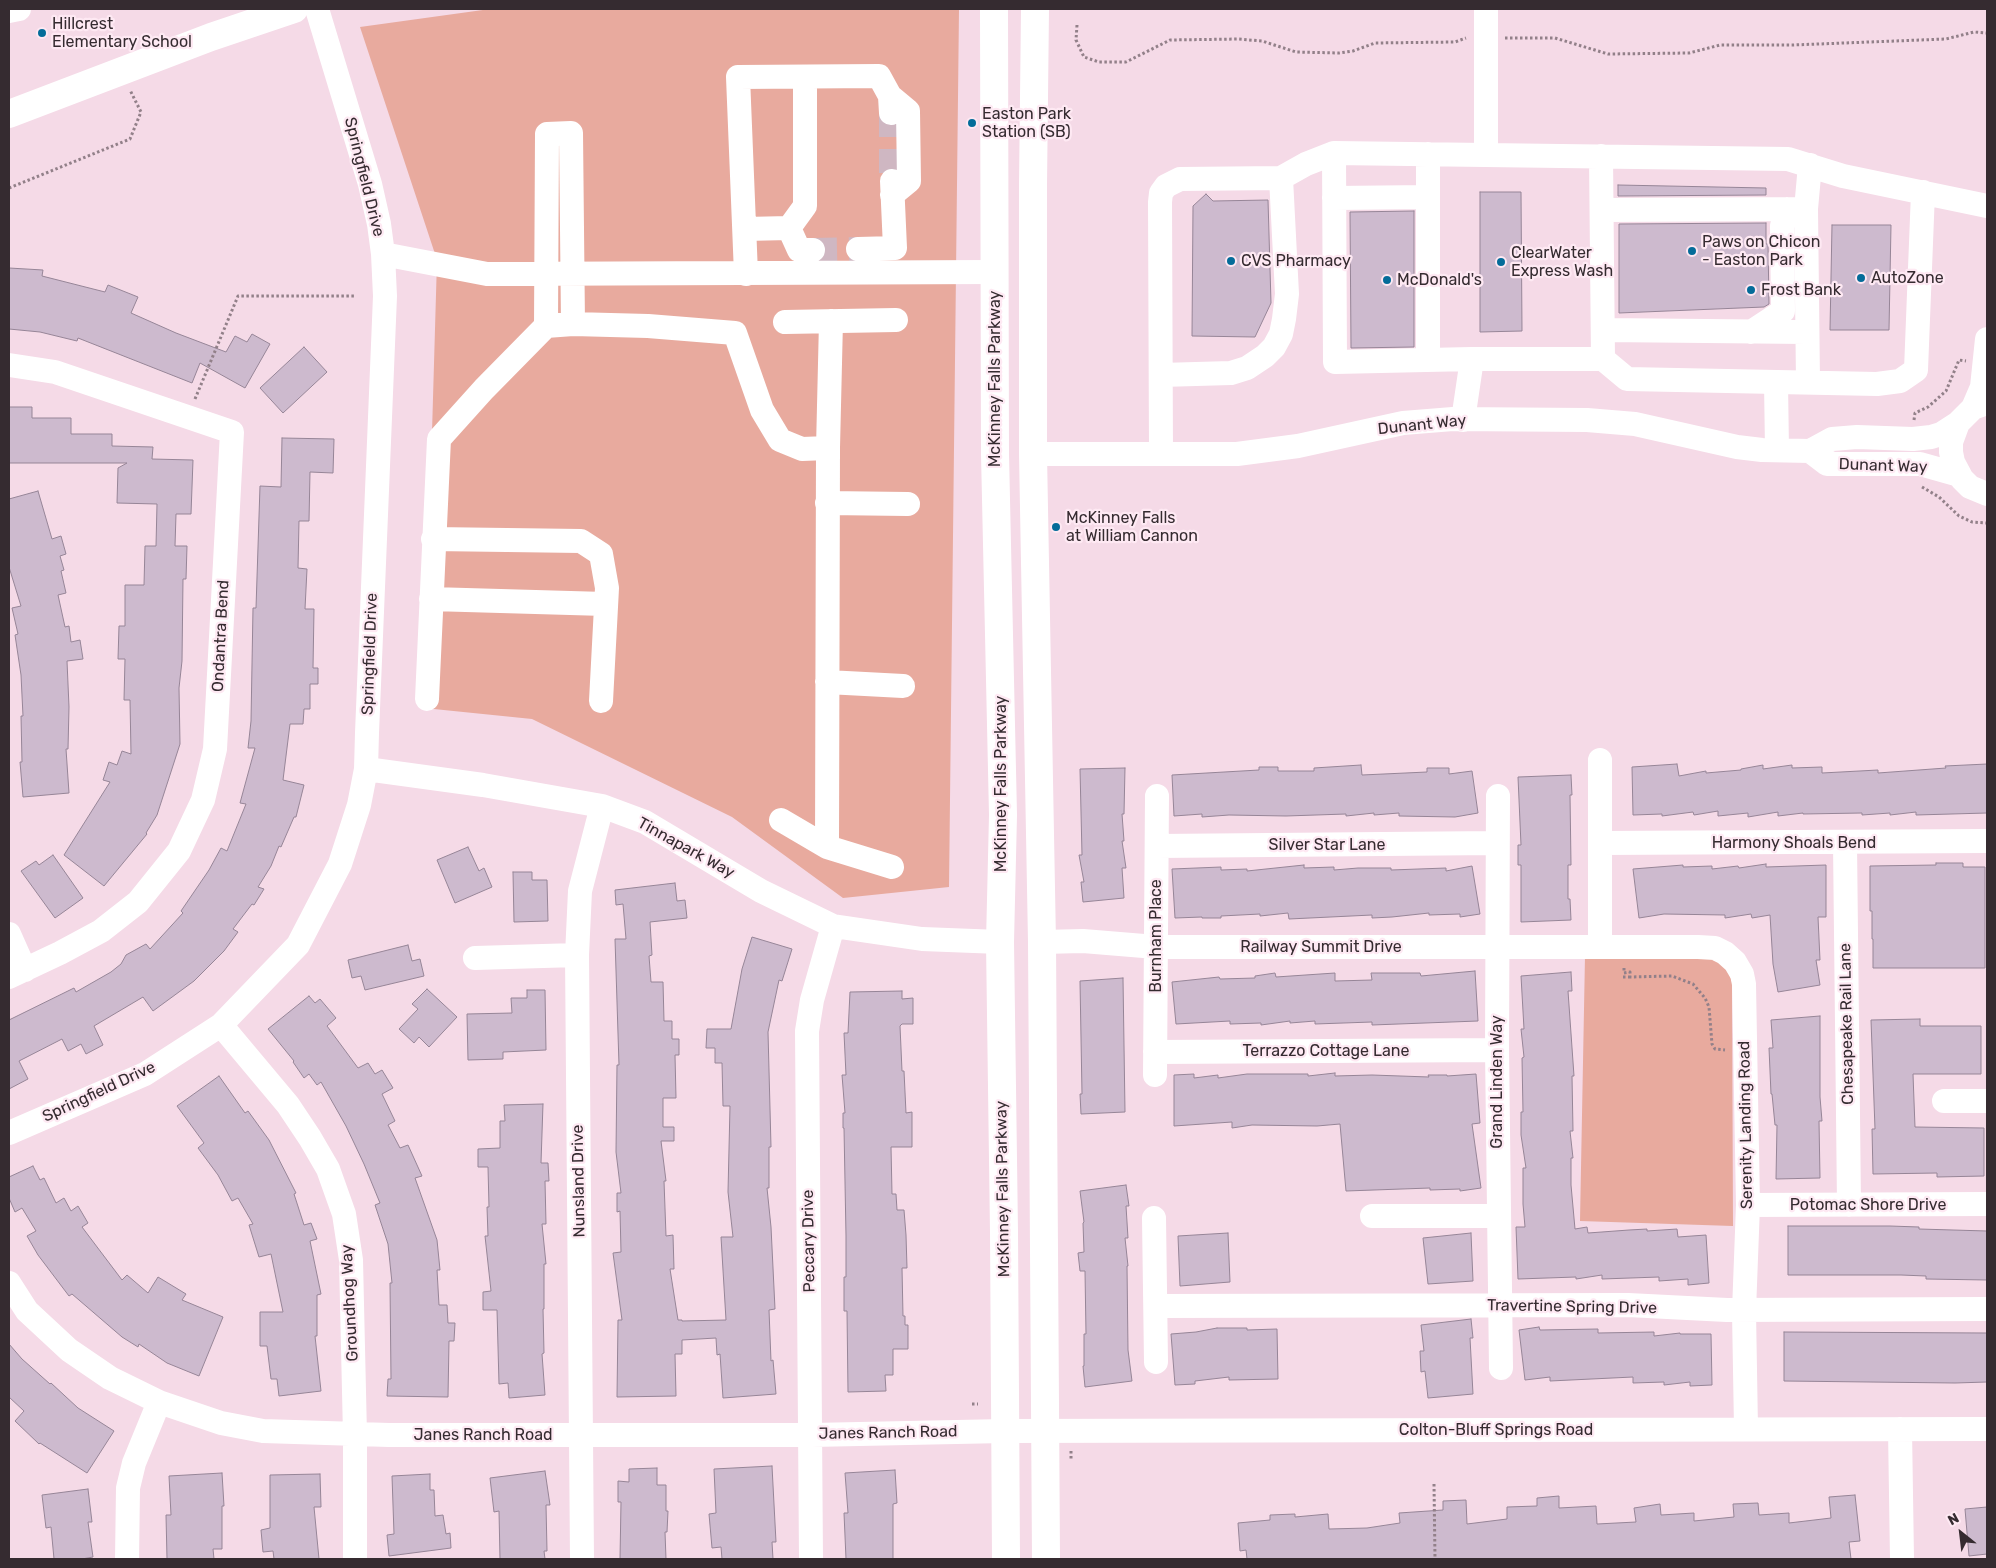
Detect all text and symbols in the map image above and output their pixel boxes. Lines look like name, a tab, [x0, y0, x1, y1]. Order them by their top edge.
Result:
place label: Hillcrest Elementary School	[52, 14, 192, 52]
marker: Hillcrest Elementary School	[36, 27, 48, 39]
place label: Easton Park Station (SB)	[982, 104, 1071, 142]
street label: Springfield Drive	[340, 115, 388, 239]
marker: Easton Park Station (SB)	[966, 117, 978, 129]
place label: Paws on Chicon - Easton Park	[1702, 232, 1820, 270]
place label: ClearWater Express Wash	[1511, 243, 1613, 281]
marker: Paws on Chicon - Easton Park	[1686, 245, 1698, 257]
place label: CVS Pharmacy	[1241, 251, 1351, 271]
marker: CVS Pharmacy	[1225, 255, 1237, 267]
marker: ClearWater Express Wash	[1495, 256, 1507, 268]
place label: AutoZone	[1871, 268, 1944, 288]
place label: McDonald's	[1397, 270, 1482, 290]
marker: AutoZone	[1855, 272, 1867, 284]
marker: McDonald's	[1381, 274, 1393, 286]
place label: Frost Bank	[1761, 280, 1841, 300]
marker: Frost Bank	[1745, 284, 1757, 296]
street label: McKinney Falls Parkway	[985, 291, 1005, 467]
street label: Dunant Way	[1377, 411, 1467, 439]
street label: Dunant Way	[1838, 455, 1928, 477]
place label: McKinney Falls at William Cannon	[1066, 508, 1198, 546]
marker: McKinney Falls at William Cannon	[1050, 521, 1062, 533]
street label: Ondantra Bend	[208, 579, 234, 693]
street label: Springfield Drive	[358, 593, 382, 715]
street label: McKinney Falls Parkway	[991, 696, 1011, 872]
street label: Tinnapark Way	[634, 813, 738, 883]
street label: Harmony Shoals Bend	[1712, 833, 1876, 853]
street label: Silver Star Lane	[1269, 835, 1385, 855]
street label: Burnham Place	[1146, 879, 1166, 993]
street label: Railway Summit Drive	[1240, 937, 1402, 957]
street label: Chesapeake Rail Lane	[1836, 943, 1858, 1105]
street label: Grand Linden Way	[1487, 1015, 1507, 1149]
street label: Terrazzo Cottage Lane	[1243, 1041, 1409, 1061]
street label: Serenity Landing Road	[1735, 1041, 1757, 1209]
street label: Springfield Drive	[40, 1057, 158, 1127]
street label: McKinney Falls Parkway	[992, 1100, 1014, 1278]
street label: Nunsland Drive	[568, 1124, 590, 1238]
street label: Peccary Drive	[799, 1189, 819, 1293]
street label: Potomac Shore Drive	[1790, 1195, 1946, 1215]
street label: Groundhog Way	[337, 1244, 363, 1362]
street label: Travertine Spring Drive	[1487, 1296, 1657, 1318]
street label: Colton-Bluff Springs Road	[1399, 1420, 1593, 1440]
street label: Janes Ranch Road	[818, 1422, 958, 1444]
street label: Janes Ranch Road	[413, 1425, 553, 1445]
north arrow	[1936, 1508, 1986, 1558]
text: N	[1945, 1510, 1962, 1529]

